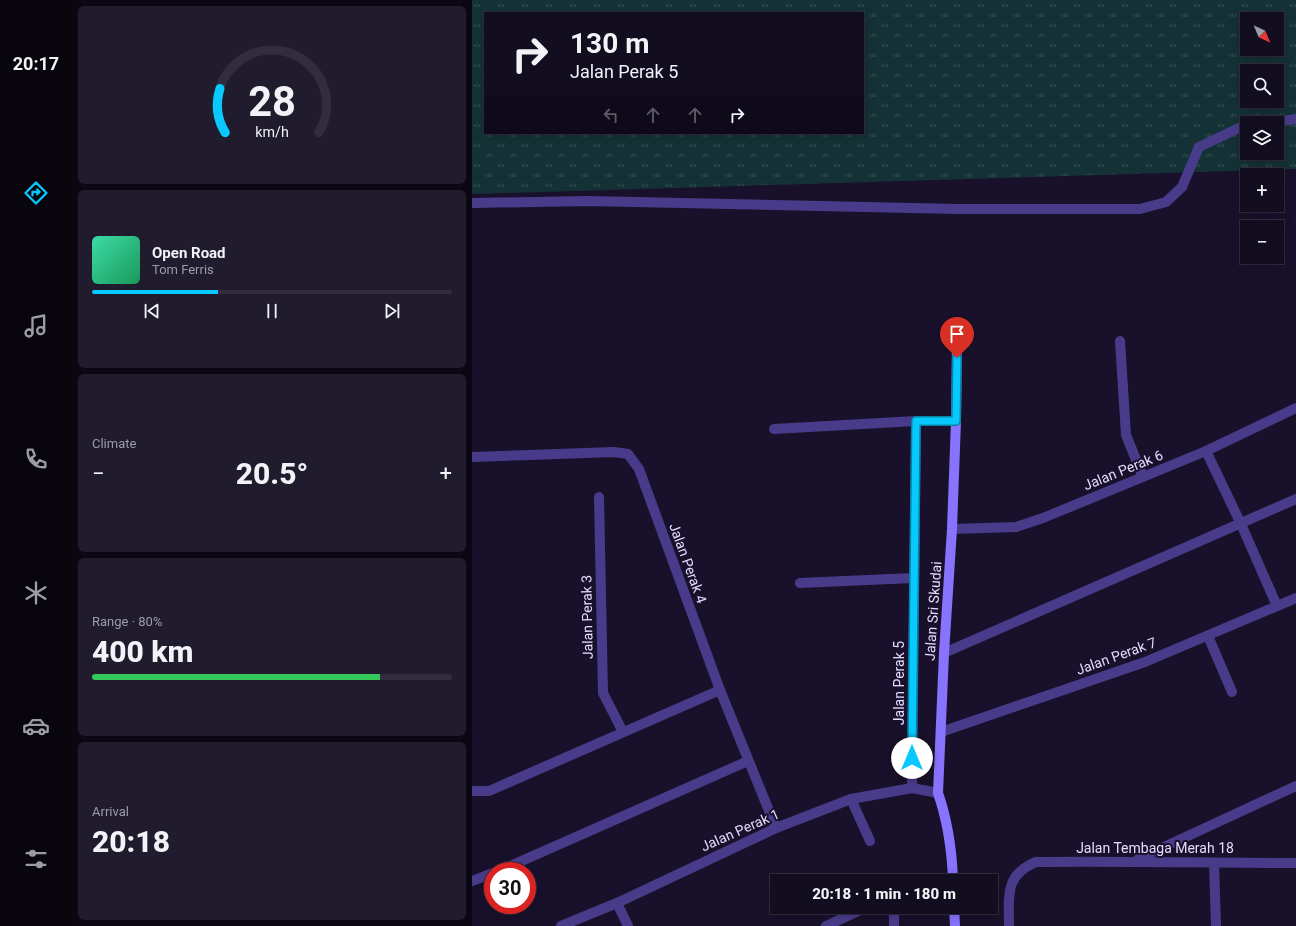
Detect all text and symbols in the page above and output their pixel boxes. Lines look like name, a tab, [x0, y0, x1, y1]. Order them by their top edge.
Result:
north arrow	[1240, 12, 1284, 56]
map controls	[1240, 12, 1284, 264]
text: 130 m	[570, 27, 649, 60]
icon: right	[504, 28, 556, 80]
text: 20:17	[13, 53, 59, 74]
text: Jalan Perak 5	[570, 61, 678, 82]
button: search	[1240, 64, 1284, 108]
text: 28	[248, 77, 296, 126]
icon: left	[600, 104, 622, 126]
icon: ahead	[642, 104, 664, 126]
icon: ahead	[684, 104, 706, 126]
icon: right	[726, 104, 748, 126]
button: layers	[1240, 116, 1284, 160]
text: km/h	[255, 124, 289, 140]
button: +	[1240, 168, 1284, 212]
icon: directions	[22, 179, 50, 207]
button: −	[1240, 220, 1284, 264]
text: Open Road	[152, 244, 226, 262]
text: Tom Ferris	[152, 262, 214, 277]
icon: previous	[141, 300, 163, 322]
icon: pause	[261, 300, 283, 322]
icon: next	[381, 300, 403, 322]
icon: music	[22, 312, 50, 340]
pin	[940, 317, 974, 358]
icon: arrive	[946, 323, 968, 345]
text: Climate	[92, 436, 136, 451]
icon: phone	[22, 445, 50, 473]
street label: Jalan Perak 6	[1081, 447, 1165, 493]
text: 20.5°	[236, 456, 308, 491]
text: −	[92, 461, 105, 486]
text: +	[440, 461, 452, 486]
street label: Jalan Perak 4	[666, 521, 710, 605]
street label: Jalan Sri Skudai	[922, 561, 944, 661]
street label: Jalan Perak 3	[578, 575, 596, 659]
icon: climate	[22, 579, 50, 607]
text: Range · 80%	[92, 614, 162, 629]
text: 400 km	[92, 634, 194, 669]
street label: Jalan Perak 7	[1074, 634, 1158, 678]
street label: Jalan Perak 5	[891, 641, 907, 725]
icon: car	[22, 712, 50, 740]
position arrow	[891, 737, 933, 779]
text: Arrival	[92, 804, 129, 819]
street label: Jalan Perak 1	[698, 806, 782, 854]
text: 20:18	[92, 824, 170, 859]
street label: Jalan Tembaga Merah 18	[1076, 840, 1234, 856]
icon: filters	[22, 845, 50, 873]
speed limit sign: 30	[484, 862, 536, 914]
text: 20:18 · 1 min · 180 m	[812, 885, 956, 903]

